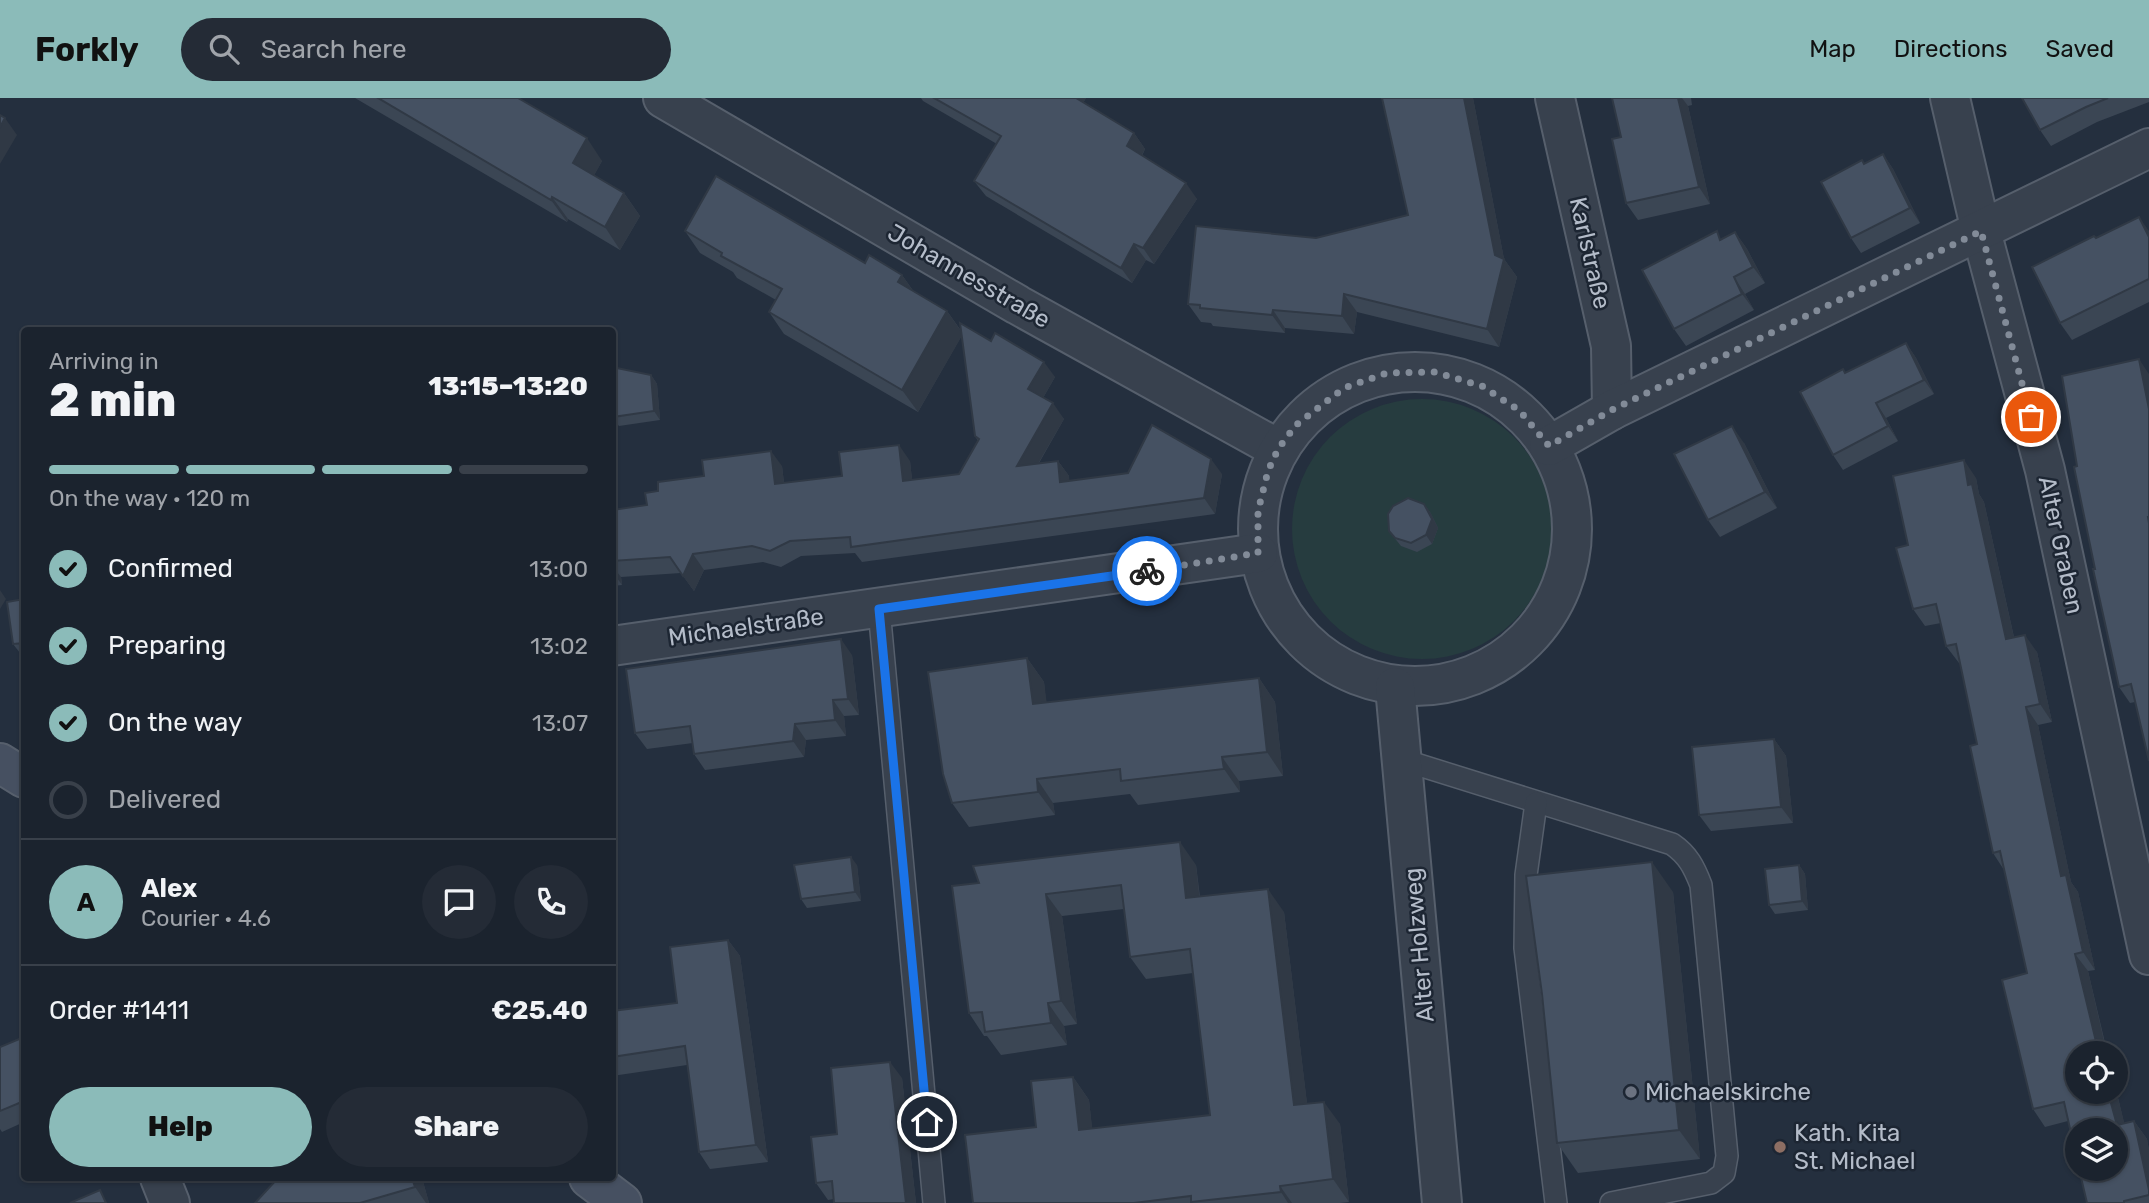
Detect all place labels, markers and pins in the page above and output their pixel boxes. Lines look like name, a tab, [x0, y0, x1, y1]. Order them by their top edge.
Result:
pin	[2001, 387, 2061, 447]
place label: Michaelskirche	[1645, 1078, 1811, 1106]
marker: Michaelskirche	[1623, 1084, 1639, 1100]
pin	[897, 1092, 957, 1152]
place label: Kath. Kita St. Michael	[1794, 1119, 1916, 1175]
marker: Kath. Kita St. Michael	[1772, 1139, 1788, 1155]

